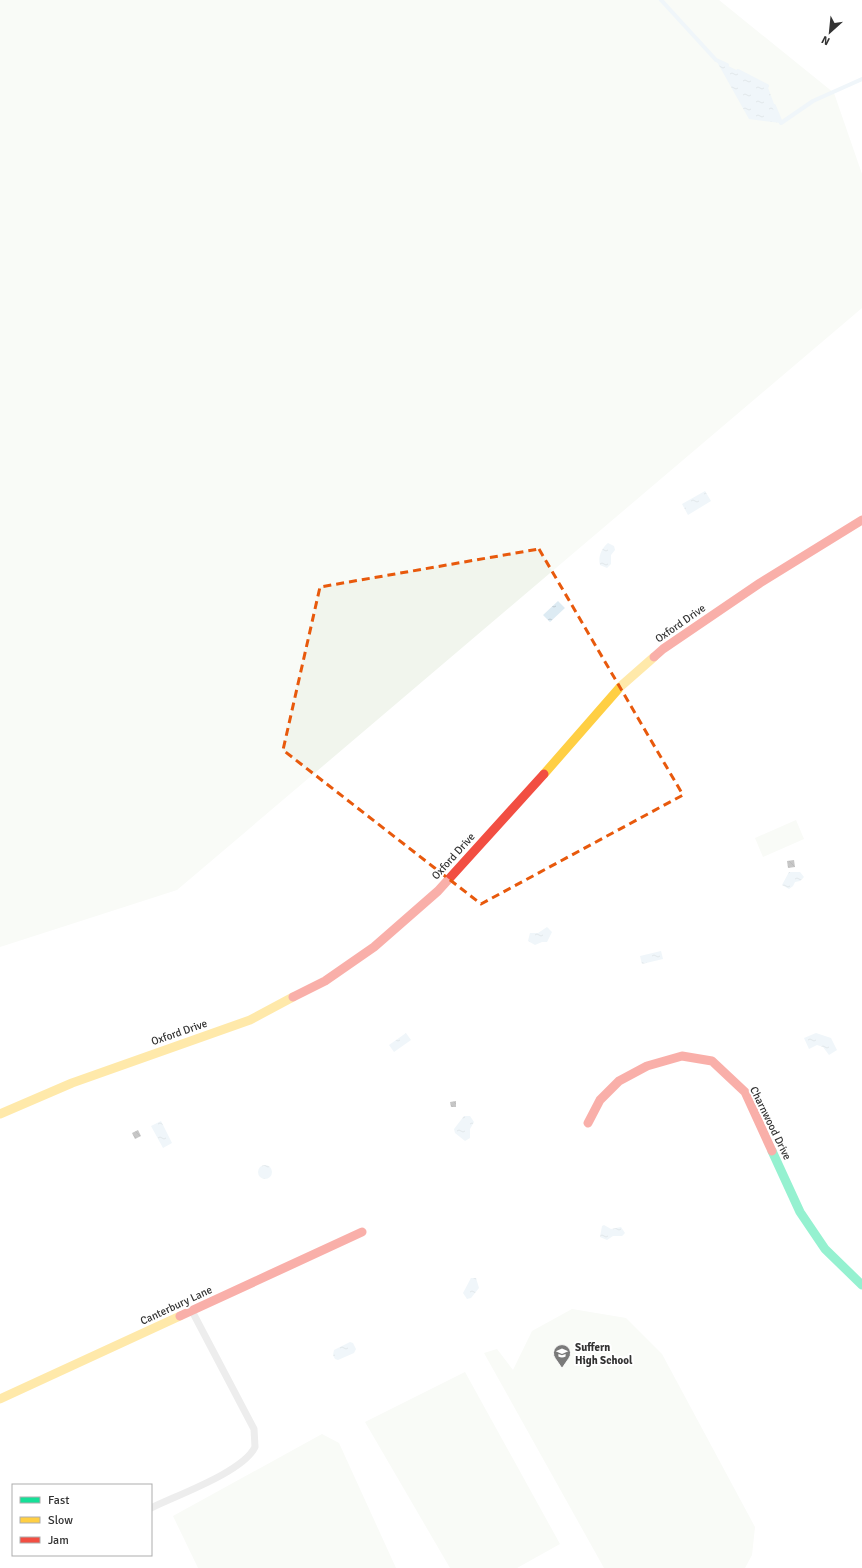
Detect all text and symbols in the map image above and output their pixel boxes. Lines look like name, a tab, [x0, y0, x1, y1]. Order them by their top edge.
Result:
north arrow	[810, 12, 850, 52]
text: N	[819, 33, 832, 48]
street label: Oxford Drive	[653, 601, 708, 645]
street label: Oxford Drive	[429, 830, 478, 882]
street label: Oxford Drive	[149, 1017, 209, 1048]
street label: Charnwood Drive	[747, 1084, 794, 1162]
street label: Canterbury Lane	[138, 1283, 214, 1328]
place label: Suffern High School	[575, 1341, 633, 1367]
school or university icon: Suffern High School	[552, 1343, 572, 1368]
legend	[12, 1484, 152, 1556]
text: Fast	[48, 1493, 69, 1508]
text: Slow	[48, 1513, 73, 1528]
text: Jam	[48, 1533, 69, 1548]

